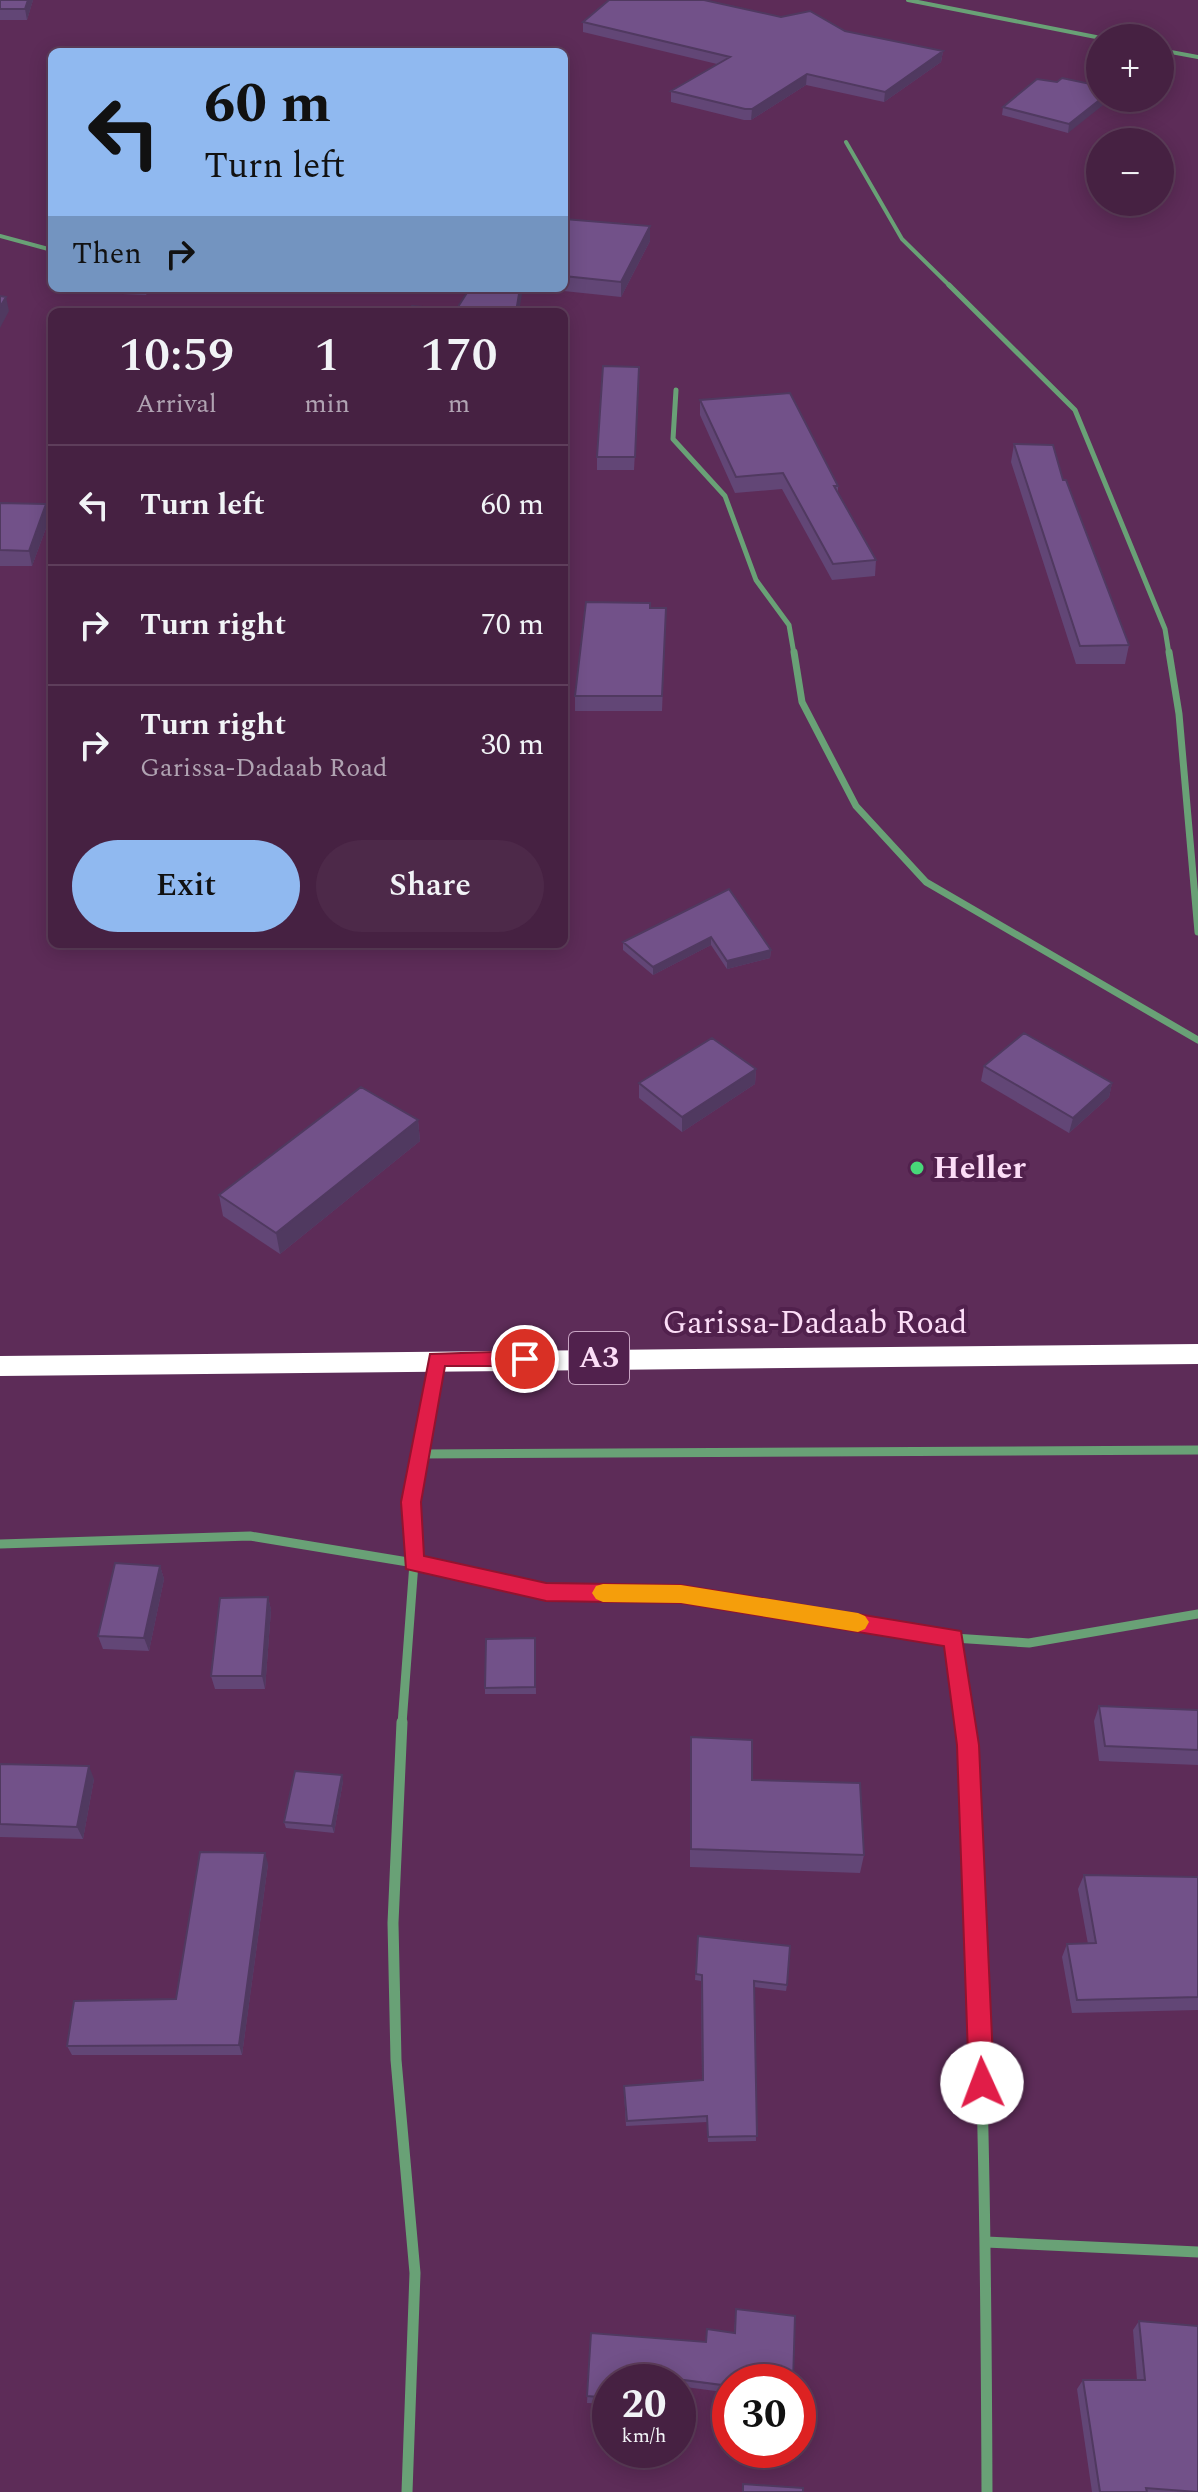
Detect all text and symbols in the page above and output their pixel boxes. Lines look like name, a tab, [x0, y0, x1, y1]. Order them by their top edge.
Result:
map controls	[1086, 24, 1174, 216]
button: +	[1086, 24, 1174, 112]
text: 60 m	[204, 62, 331, 147]
icon: left	[72, 80, 176, 184]
button: −	[1086, 128, 1174, 216]
text: Turn left	[204, 139, 345, 194]
text: Then	[72, 231, 142, 277]
icon: right	[158, 232, 202, 276]
text: 10:59	[118, 319, 234, 392]
text: 1	[314, 319, 340, 392]
text: 170	[420, 319, 498, 392]
text: Arrival	[136, 384, 217, 424]
text: min	[304, 384, 350, 424]
text: m	[448, 384, 470, 424]
text: Turn left	[140, 482, 265, 528]
text: 60 m	[481, 482, 544, 528]
icon: left	[72, 483, 116, 527]
text: Turn right	[140, 602, 286, 648]
text: 70 m	[481, 602, 544, 648]
icon: right	[72, 603, 116, 647]
text: Turn right	[140, 702, 286, 748]
text: 30 m	[481, 722, 544, 768]
icon: right	[72, 723, 116, 767]
text: Garissa-Dadaab Road	[140, 748, 388, 788]
button: Exit	[72, 840, 300, 932]
button: Share	[316, 840, 544, 932]
place label: Heller	[933, 1144, 1026, 1193]
marker: Heller	[908, 1159, 926, 1177]
street label: Garissa-Dadaab Road	[663, 1299, 967, 1348]
pin	[491, 1325, 559, 1393]
road number: A3	[569, 1332, 629, 1384]
icon: arrive	[503, 1337, 547, 1381]
position arrow	[940, 2041, 1024, 2125]
speed limit sign: 30	[712, 2364, 816, 2468]
text: 20	[622, 2375, 666, 2436]
text: km/h	[622, 2421, 667, 2451]

